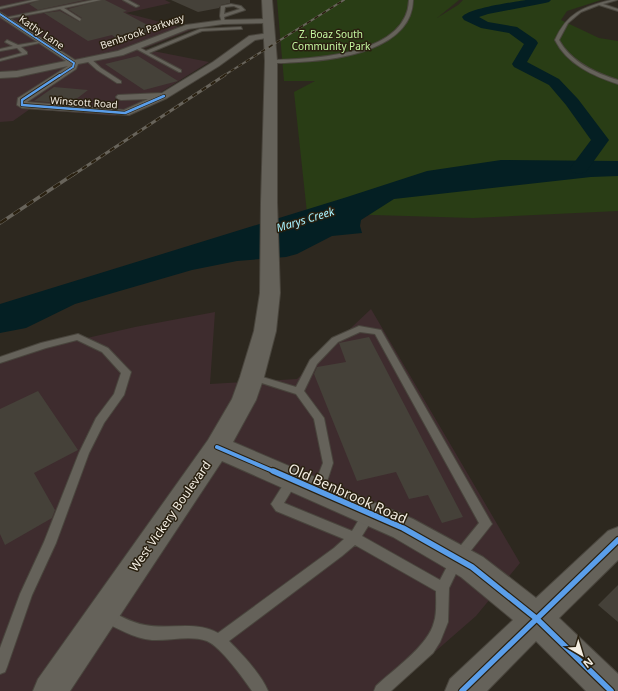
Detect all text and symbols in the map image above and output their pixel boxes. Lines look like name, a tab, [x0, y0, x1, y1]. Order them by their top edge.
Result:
street label: Benbrook Parkway	[98, 10, 187, 52]
street label: Kathy Lane	[17, 12, 68, 53]
park label: Z. Boaz South Community Park	[292, 27, 371, 53]
street label: Winscott Road	[50, 93, 118, 111]
water label: Marys Creek	[274, 203, 336, 235]
street label: West Vickery Boulevard	[125, 457, 215, 575]
street label: Old Benbrook Road	[286, 458, 410, 528]
north arrow	[562, 635, 602, 675]
text: N	[580, 655, 597, 672]

